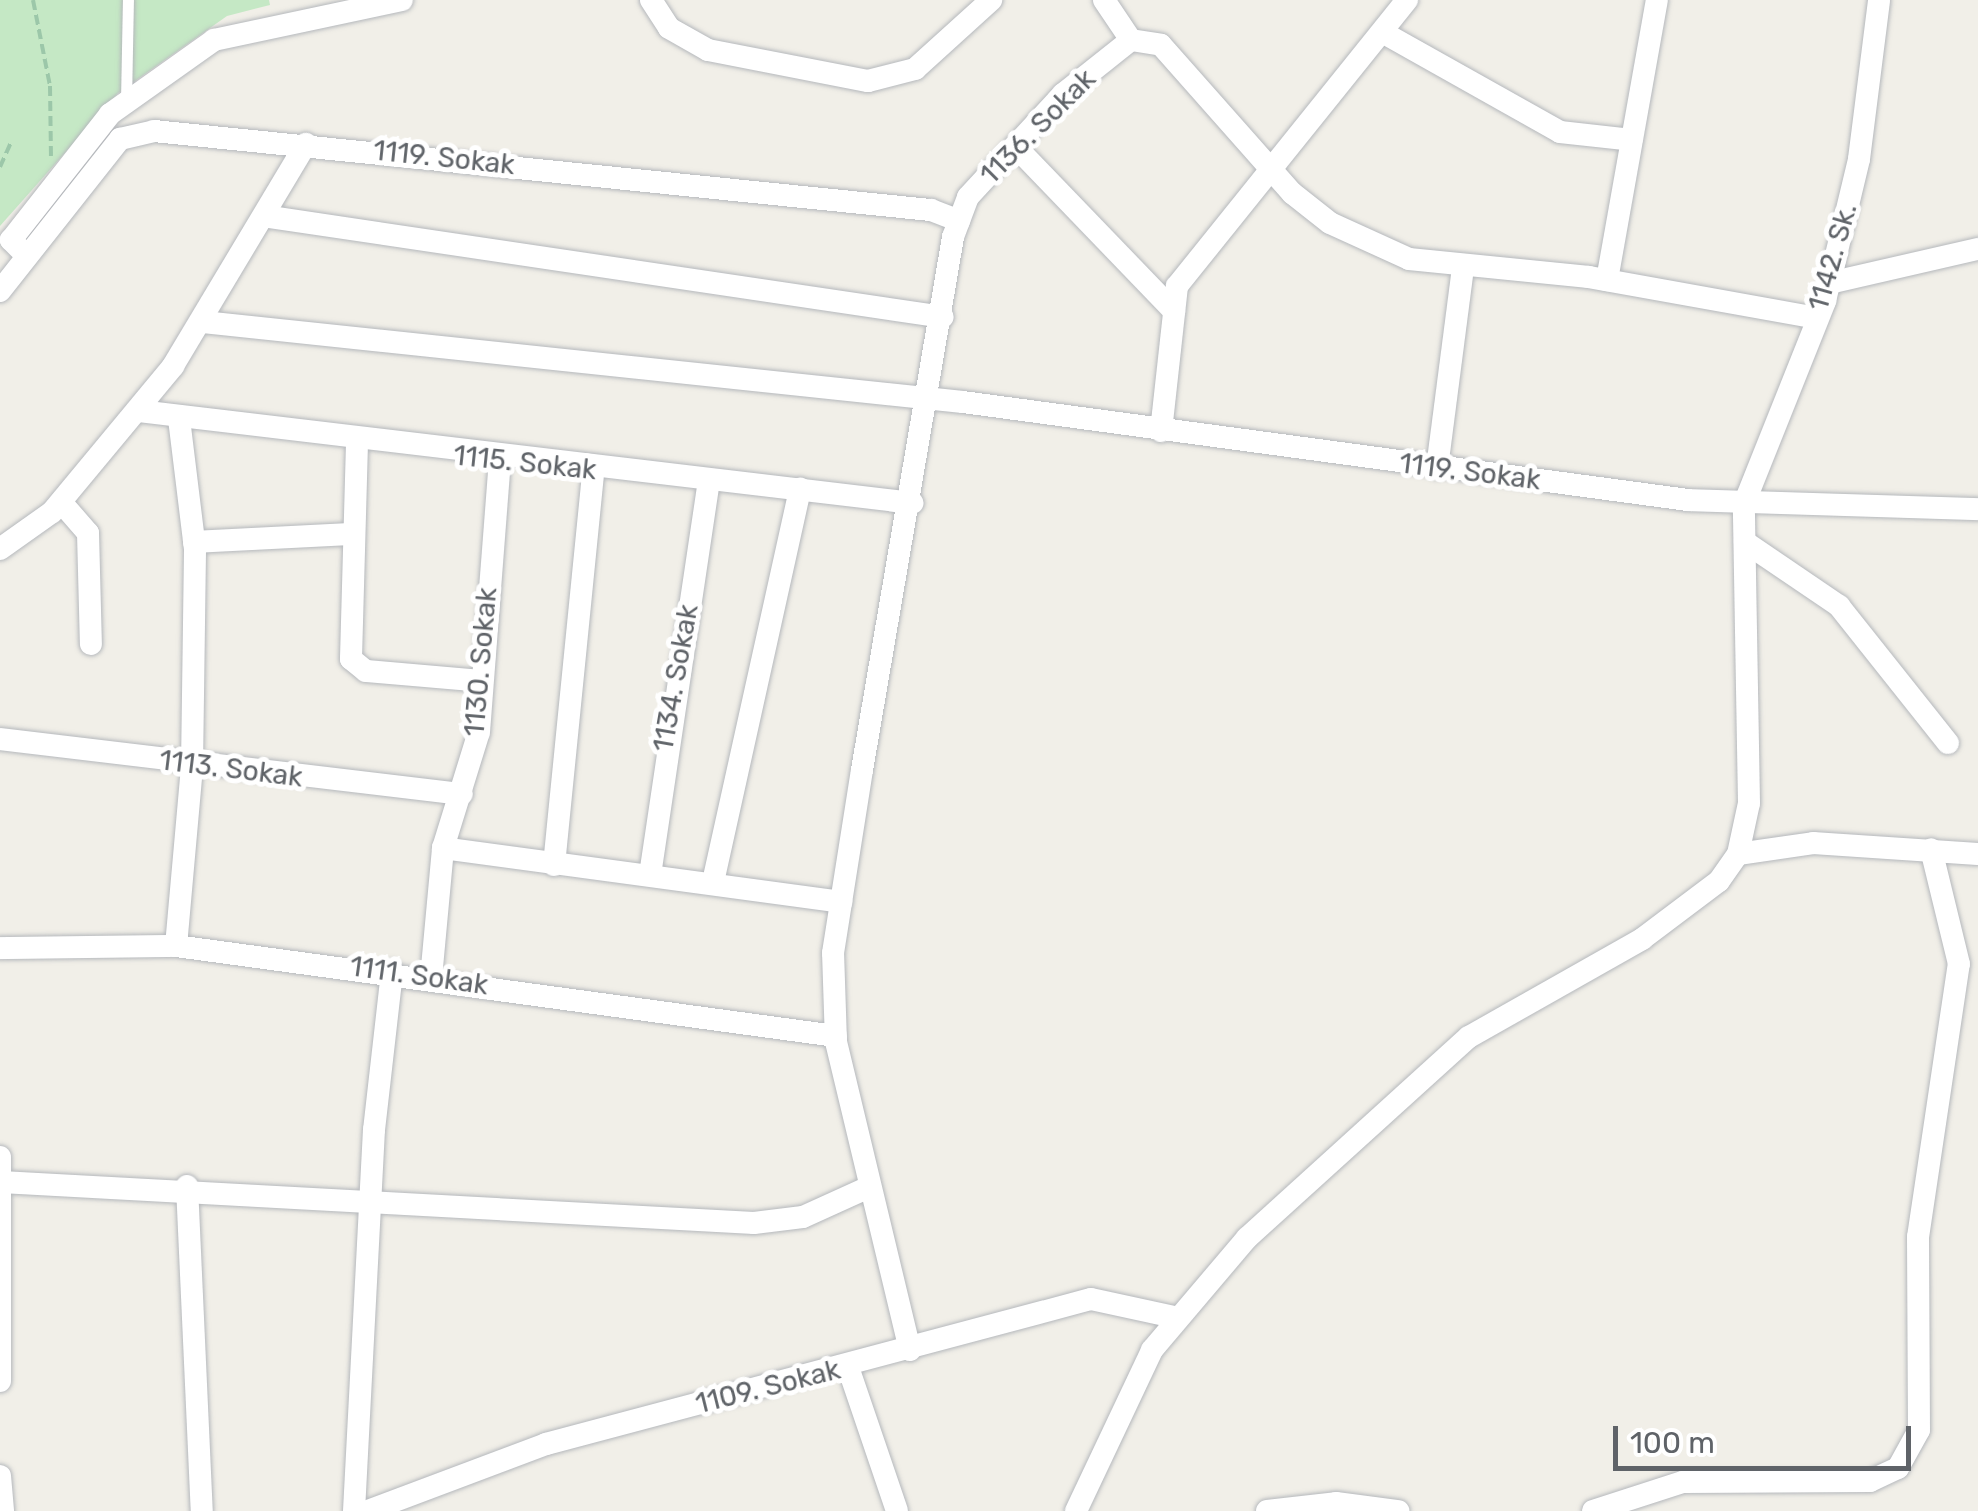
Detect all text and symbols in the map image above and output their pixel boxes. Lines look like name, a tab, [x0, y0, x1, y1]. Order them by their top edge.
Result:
street label: 1136. Sokak	[973, 62, 1103, 192]
street label: 1119. Sokak	[372, 134, 516, 182]
street label: 1142. Sk.	[1802, 199, 1864, 315]
street label: 1115. Sokak	[452, 439, 598, 487]
street label: 1119. Sokak	[1397, 447, 1543, 497]
street label: 1130. Sokak	[458, 586, 504, 738]
street label: 1134. Sokak	[646, 602, 706, 754]
street label: 1113. Sokak	[157, 744, 305, 794]
street label: 1111. Sokak	[348, 950, 490, 1002]
street label: 1109. Sokak	[692, 1353, 844, 1421]
scale bar	[1618, 1406, 1916, 1468]
text: 100 m	[1630, 1425, 1715, 1461]

